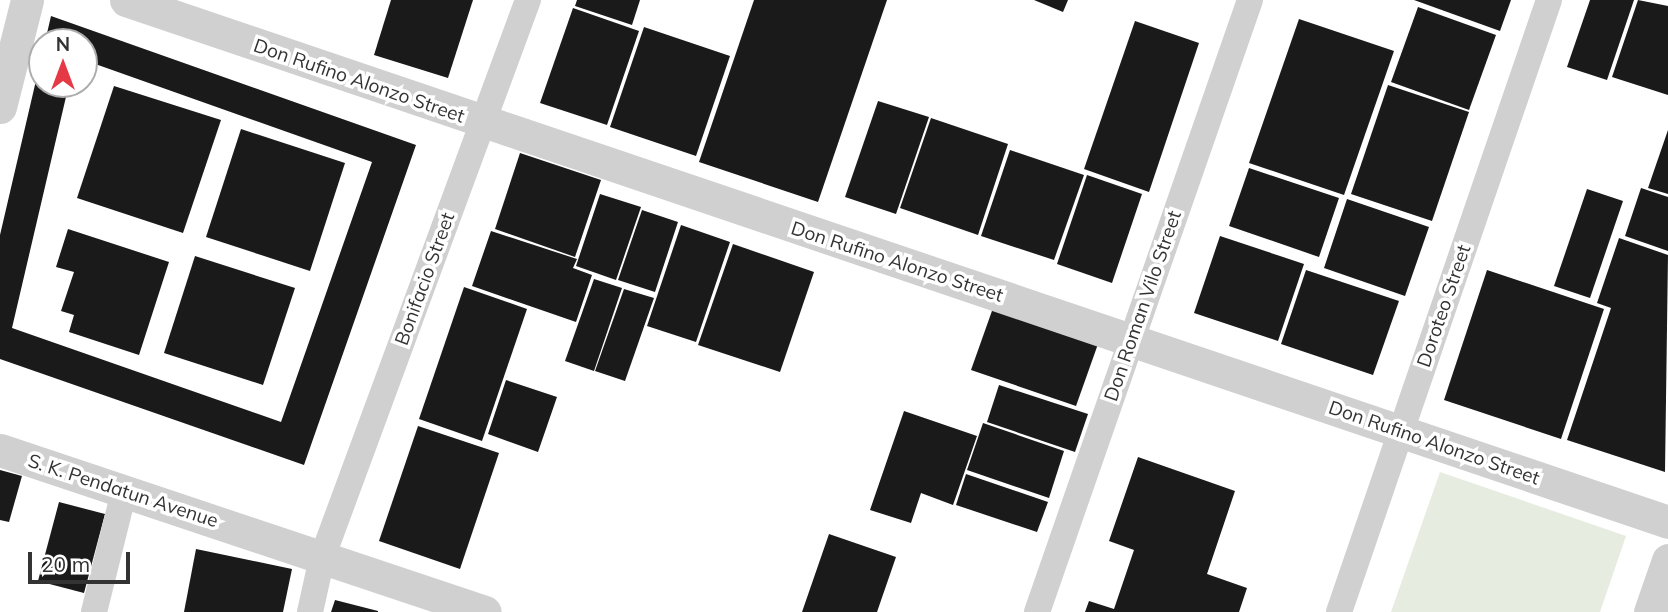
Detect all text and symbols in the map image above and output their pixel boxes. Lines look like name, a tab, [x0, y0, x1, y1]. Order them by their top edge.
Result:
north arrow	[28, 28, 98, 98]
text: N	[56, 32, 70, 56]
street label: Don Rufino Alonzo Street	[251, 34, 467, 128]
street label: Don Roman Vilo Street	[1100, 208, 1186, 404]
street label: Bonifacio Street	[390, 210, 460, 348]
street label: Don Rufino Alonzo Street	[788, 217, 1006, 307]
street label: Doroteo Street	[1412, 242, 1476, 370]
street label: Don Rufino Alonzo Street	[1326, 396, 1542, 490]
street label: S. K. Pendatun Avenue	[25, 449, 221, 533]
scale bar	[32, 538, 133, 582]
text: 20 m	[41, 551, 90, 577]

